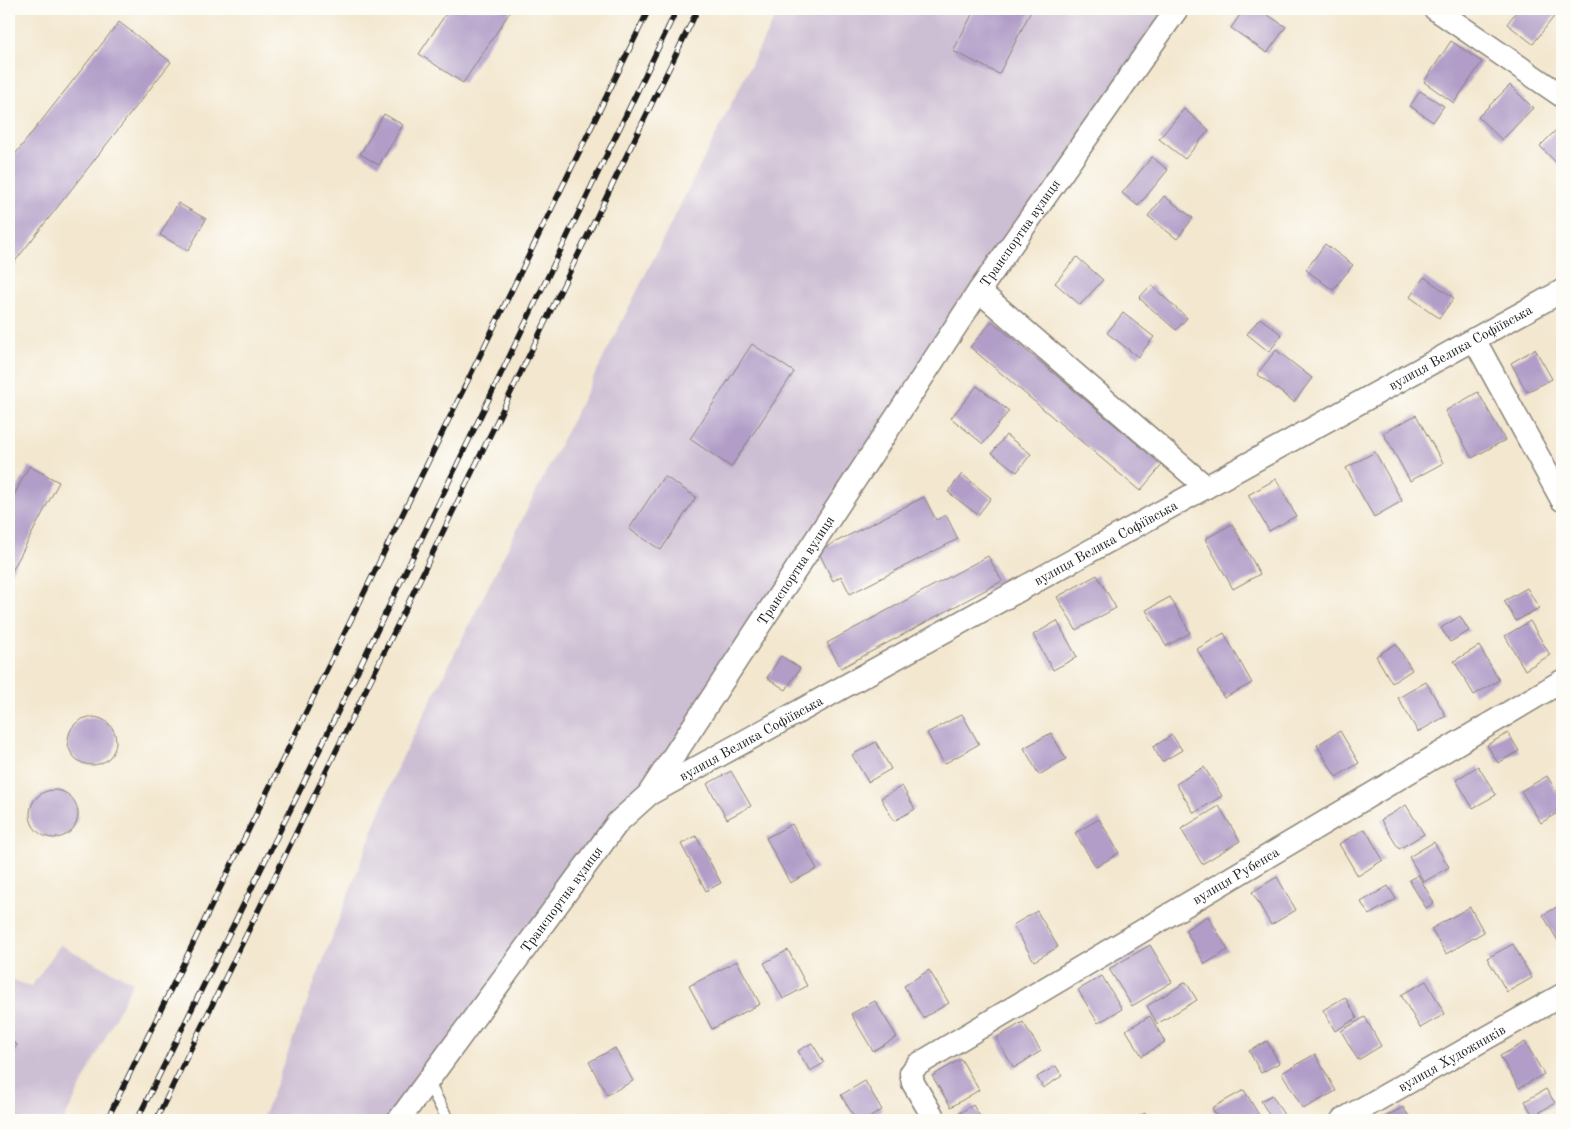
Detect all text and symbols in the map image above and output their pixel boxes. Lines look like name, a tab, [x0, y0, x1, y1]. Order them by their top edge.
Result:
street label: Транспортна вулиця	[978, 177, 1063, 290]
street label: вулиця Велика Софіївська	[1387, 303, 1535, 393]
street label: вулиця Велика Софіївська	[1032, 498, 1180, 588]
street label: Транспортна вулиця	[755, 514, 837, 628]
street label: вулиця Велика Софіївська	[677, 694, 825, 784]
street label: Транспортна вулиця	[519, 844, 606, 956]
street label: вулиця Рубенса	[1190, 845, 1282, 907]
street label: вулиця Художників	[1396, 1023, 1508, 1095]

